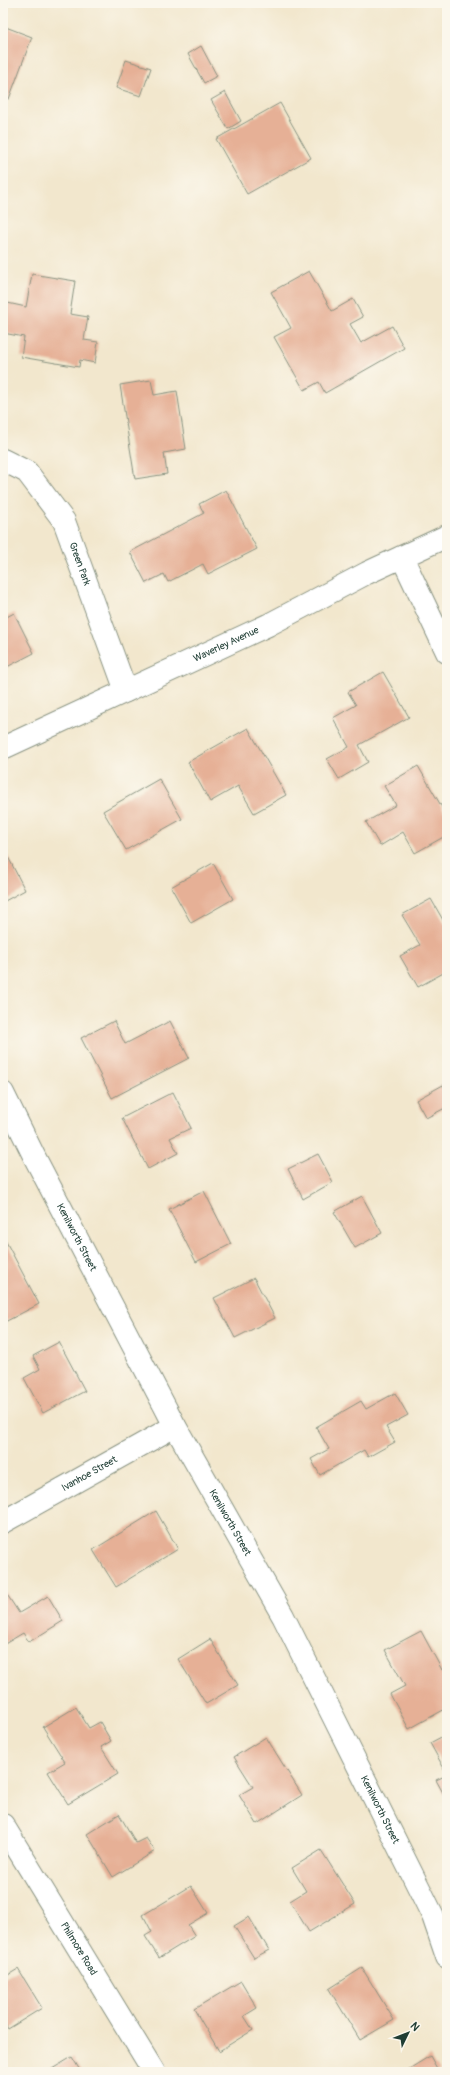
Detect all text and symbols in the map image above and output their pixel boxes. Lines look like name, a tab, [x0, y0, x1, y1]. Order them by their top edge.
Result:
street label: Green Park	[66, 541, 93, 588]
street label: Waverley Avenue	[192, 624, 261, 665]
street label: Kenilworth Street	[54, 1202, 99, 1274]
street label: Ivanhoe Street	[60, 1453, 120, 1494]
street label: Kenilworth Street	[206, 1487, 254, 1559]
street label: Kenilworth Street	[358, 1774, 402, 1847]
street label: Philmore Road	[58, 1920, 99, 1978]
north arrow	[388, 2013, 428, 2053]
text: N	[408, 2019, 423, 2034]

